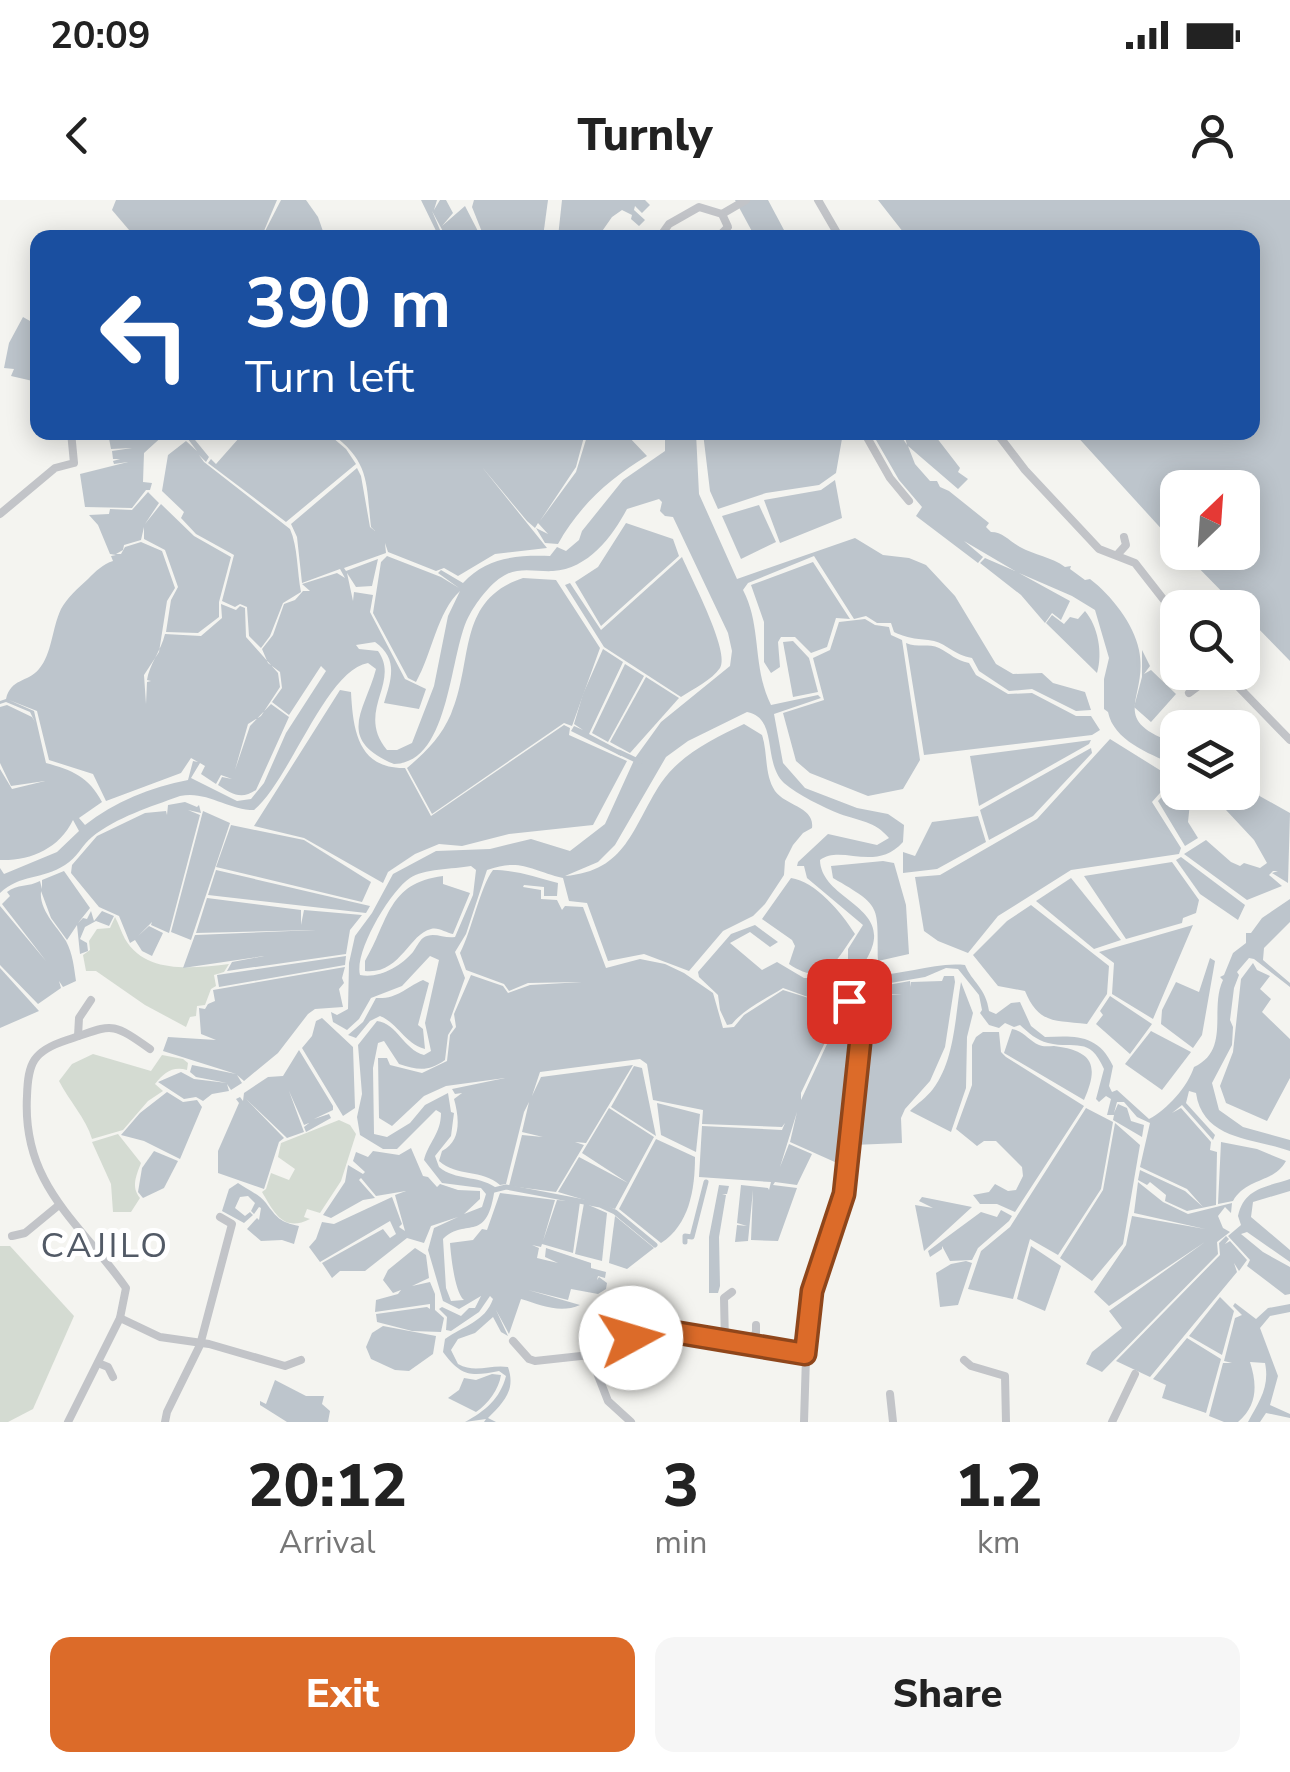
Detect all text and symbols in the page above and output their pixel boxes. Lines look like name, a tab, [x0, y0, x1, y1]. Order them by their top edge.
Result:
text: 20:09	[50, 10, 151, 61]
text: Turnly	[577, 105, 713, 166]
icon: back	[50, 108, 105, 163]
icon: person	[1185, 108, 1240, 163]
text: 390 m	[245, 256, 451, 352]
icon: left	[80, 270, 210, 400]
text: Turn left	[245, 347, 414, 408]
north arrow	[1160, 470, 1260, 570]
map controls	[1160, 470, 1260, 810]
button: search	[1160, 590, 1260, 690]
button: layers	[1160, 710, 1260, 810]
pin	[807, 959, 892, 1044]
icon: arrive	[822, 974, 877, 1029]
district label: CAJILO	[40, 1222, 170, 1269]
position arrow	[579, 1286, 683, 1390]
text: 20:12	[247, 1445, 407, 1527]
text: 3	[663, 1445, 699, 1527]
text: 1.2	[955, 1445, 1043, 1527]
text: Arrival	[279, 1521, 375, 1564]
text: min	[654, 1521, 707, 1564]
text: km	[977, 1521, 1020, 1564]
button: Exit	[50, 1637, 635, 1752]
button: Share	[655, 1637, 1240, 1752]

